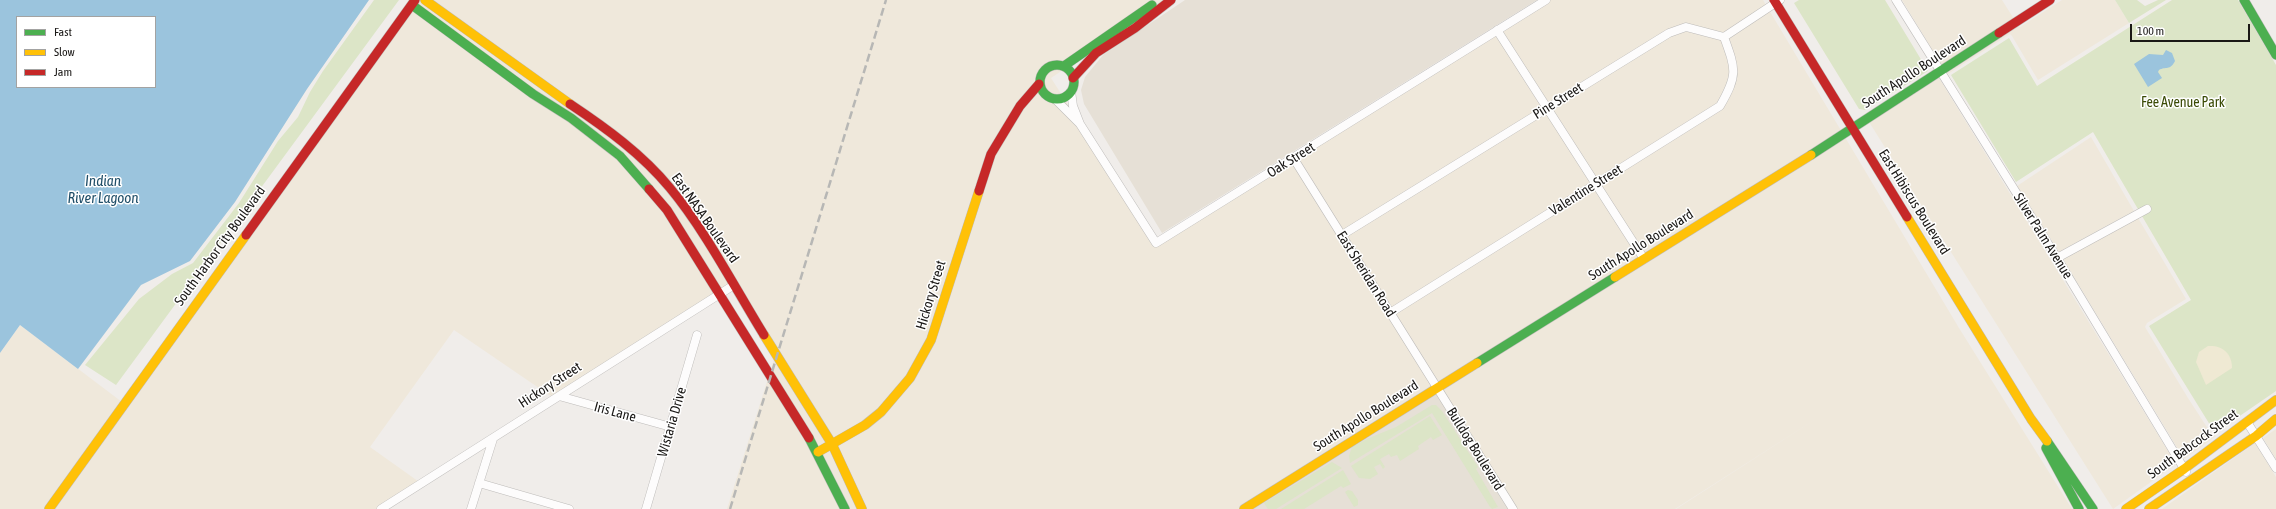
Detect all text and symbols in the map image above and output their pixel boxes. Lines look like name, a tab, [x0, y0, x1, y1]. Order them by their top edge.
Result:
legend	[16, 16, 156, 88]
scale bar	[2132, 16, 2252, 42]
text: 100 m	[2137, 24, 2164, 38]
text: Fast	[54, 25, 72, 39]
street label: South Apollo Boulevard	[1859, 32, 1969, 112]
text: Slow	[54, 45, 75, 59]
text: Jam	[54, 65, 72, 79]
street label: Pine Street	[1530, 79, 1586, 123]
park label: Fee Avenue Park	[2141, 95, 2225, 111]
street label: Oak Street	[1264, 139, 1318, 181]
street label: East Hibiscus Boulevard	[1875, 146, 1953, 258]
street label: Valentine Street	[1546, 161, 1626, 219]
street label: East NASA Boulevard	[668, 170, 742, 266]
water label: Indian River Lagoon	[67, 172, 139, 207]
street label: South Harbor City Boulevard	[171, 183, 269, 309]
street label: Silver Palm Avenue	[2010, 190, 2076, 282]
street label: South Apollo Boulevard	[1585, 206, 1697, 284]
street label: East Sheridan Road	[1333, 228, 1399, 320]
street label: Hickory Street	[913, 258, 949, 332]
street label: Hickory Street	[515, 358, 585, 412]
street label: South Apollo Boulevard	[1310, 377, 1422, 455]
street label: Wistaria Drive	[654, 385, 690, 459]
street label: Iris Lane	[592, 398, 638, 426]
street label: Bulldog Boulevard	[1443, 404, 1507, 494]
street label: South Babcock Street	[2145, 406, 2241, 482]

